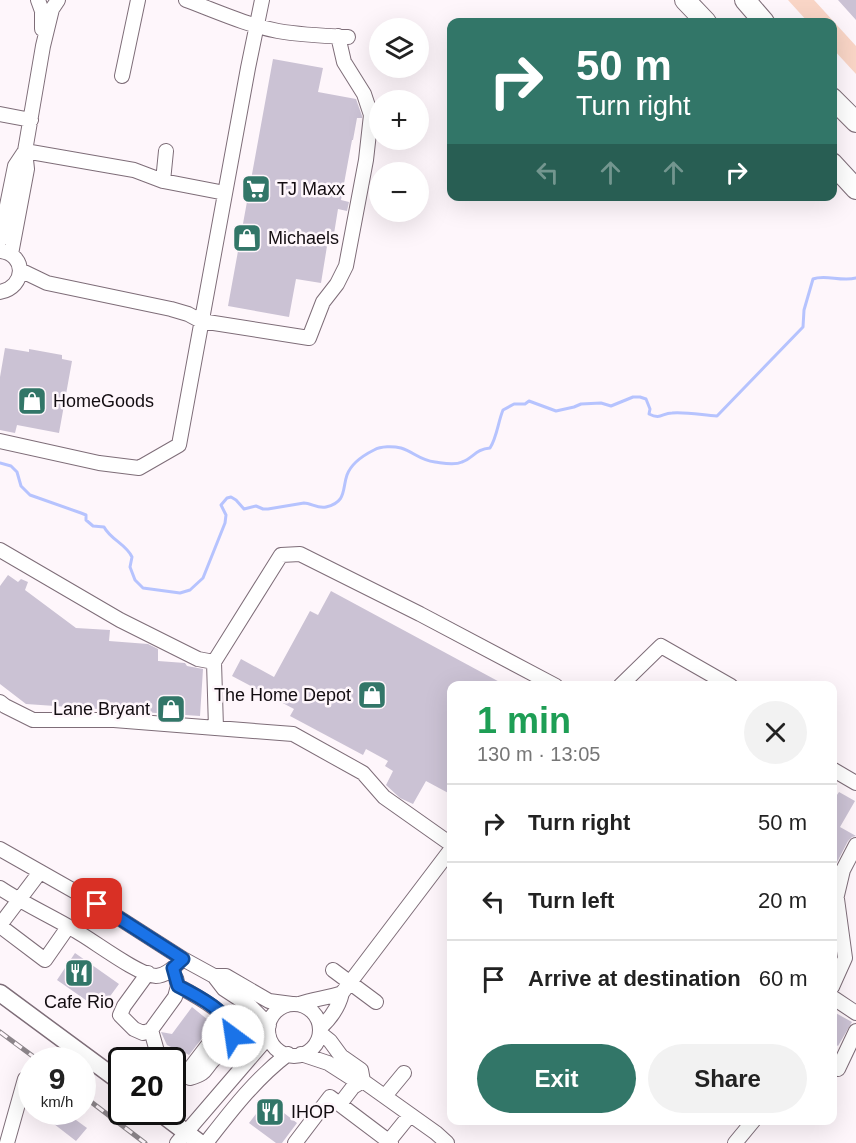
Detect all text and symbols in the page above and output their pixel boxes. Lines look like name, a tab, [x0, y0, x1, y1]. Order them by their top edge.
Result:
map controls	[369, 18, 429, 222]
button: layers	[369, 18, 429, 78]
icon: right	[477, 42, 555, 120]
text: 50 m	[576, 42, 672, 89]
button: +	[369, 90, 429, 150]
text: Turn right	[576, 91, 691, 121]
icon: left	[531, 156, 564, 189]
icon: ahead	[594, 156, 627, 189]
icon: ahead	[657, 156, 690, 189]
icon: right	[720, 156, 753, 189]
button: −	[369, 162, 429, 222]
supermarket icon: TJ Maxx	[240, 173, 272, 205]
place label: TJ Maxx	[277, 179, 345, 199]
shop icon: Michaels	[231, 222, 263, 254]
place label: Michaels	[268, 228, 339, 248]
shop icon: HomeGoods	[16, 385, 48, 417]
place label: HomeGoods	[53, 391, 154, 411]
shop icon: The Home Depot	[356, 679, 388, 711]
place label: The Home Depot	[214, 685, 351, 705]
shop icon: Lane Bryant	[155, 693, 187, 725]
place label: Lane Bryant	[53, 699, 150, 719]
text: 1 min	[477, 700, 571, 741]
button: close	[744, 701, 807, 764]
text: 130 m · 13:05	[477, 743, 600, 765]
icon: right	[477, 807, 510, 840]
text: Turn right	[528, 810, 630, 835]
text: 50 m	[758, 810, 807, 835]
pin	[71, 878, 122, 929]
icon: left	[477, 885, 510, 918]
icon: arrive	[80, 887, 113, 920]
text: Turn left	[528, 888, 614, 913]
text: 20 m	[758, 888, 807, 913]
restaurant icon: Cafe Rio	[63, 957, 95, 989]
icon: arrive	[477, 963, 510, 996]
text: Arrive at destination	[528, 966, 741, 991]
text: 60 m	[759, 966, 808, 991]
place label: Cafe Rio	[44, 992, 114, 1012]
position arrow	[201, 1004, 265, 1068]
button: Exit	[477, 1044, 636, 1113]
button: Share	[648, 1044, 807, 1113]
speed limit sign: 20	[108, 1047, 186, 1125]
text: 9	[49, 1062, 65, 1095]
text: km/h	[41, 1093, 73, 1110]
restaurant icon: IHOP	[254, 1096, 286, 1128]
place label: IHOP	[291, 1102, 335, 1122]

